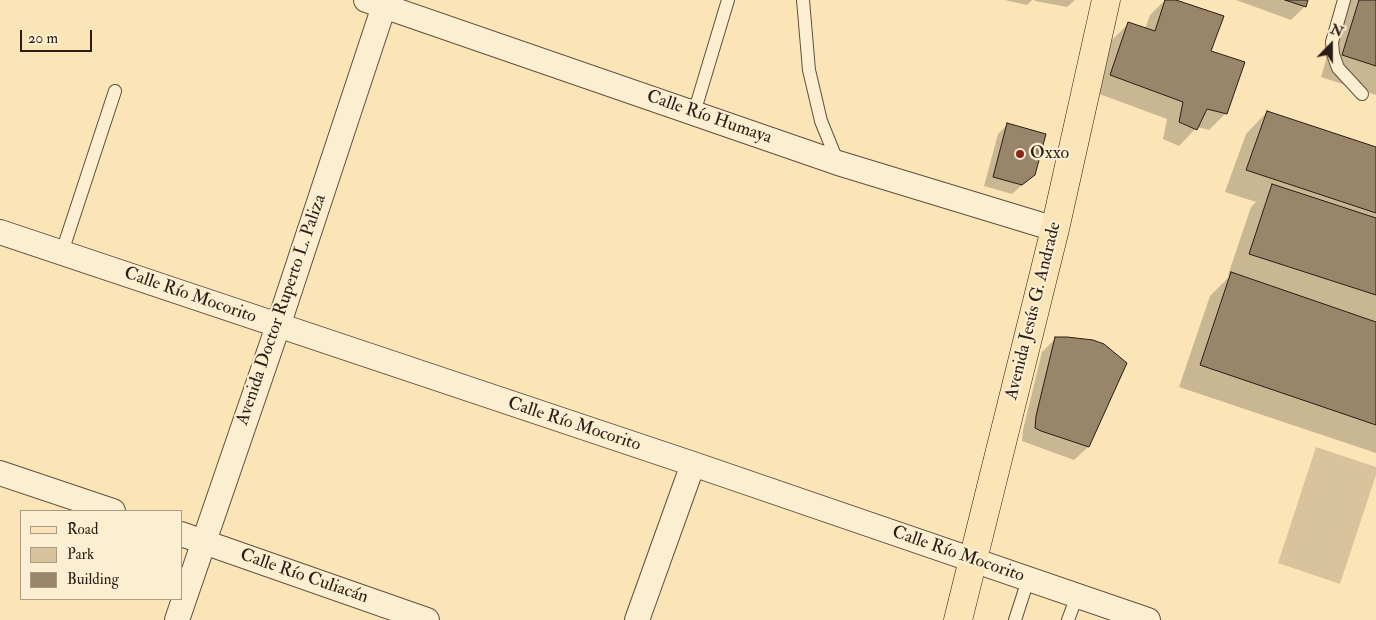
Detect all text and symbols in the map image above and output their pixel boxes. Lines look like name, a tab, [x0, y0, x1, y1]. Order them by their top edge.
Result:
scale bar	[22, 20, 95, 52]
north arrow	[1306, 20, 1356, 70]
text: N	[1328, 20, 1346, 41]
text: 20 m	[28, 29, 58, 48]
street label: Calle Río Humaya	[643, 86, 775, 150]
place label: Oxxo	[1030, 143, 1069, 165]
marker: Oxxo	[1014, 148, 1026, 160]
street label: Avenida Doctor Ruperto L. Paliza	[232, 192, 332, 428]
street label: Avenida Jesús G. Andrade	[1001, 220, 1067, 402]
street label: Calle Río Mocorito	[121, 263, 259, 329]
street label: Calle Río Mocorito	[505, 393, 643, 457]
legend	[20, 510, 182, 600]
text: Road	[67, 520, 98, 539]
street label: Calle Río Mocorito	[889, 522, 1027, 588]
text: Park	[67, 545, 94, 564]
street label: Calle Río Culiacán	[237, 545, 371, 609]
text: Building	[67, 570, 119, 589]

